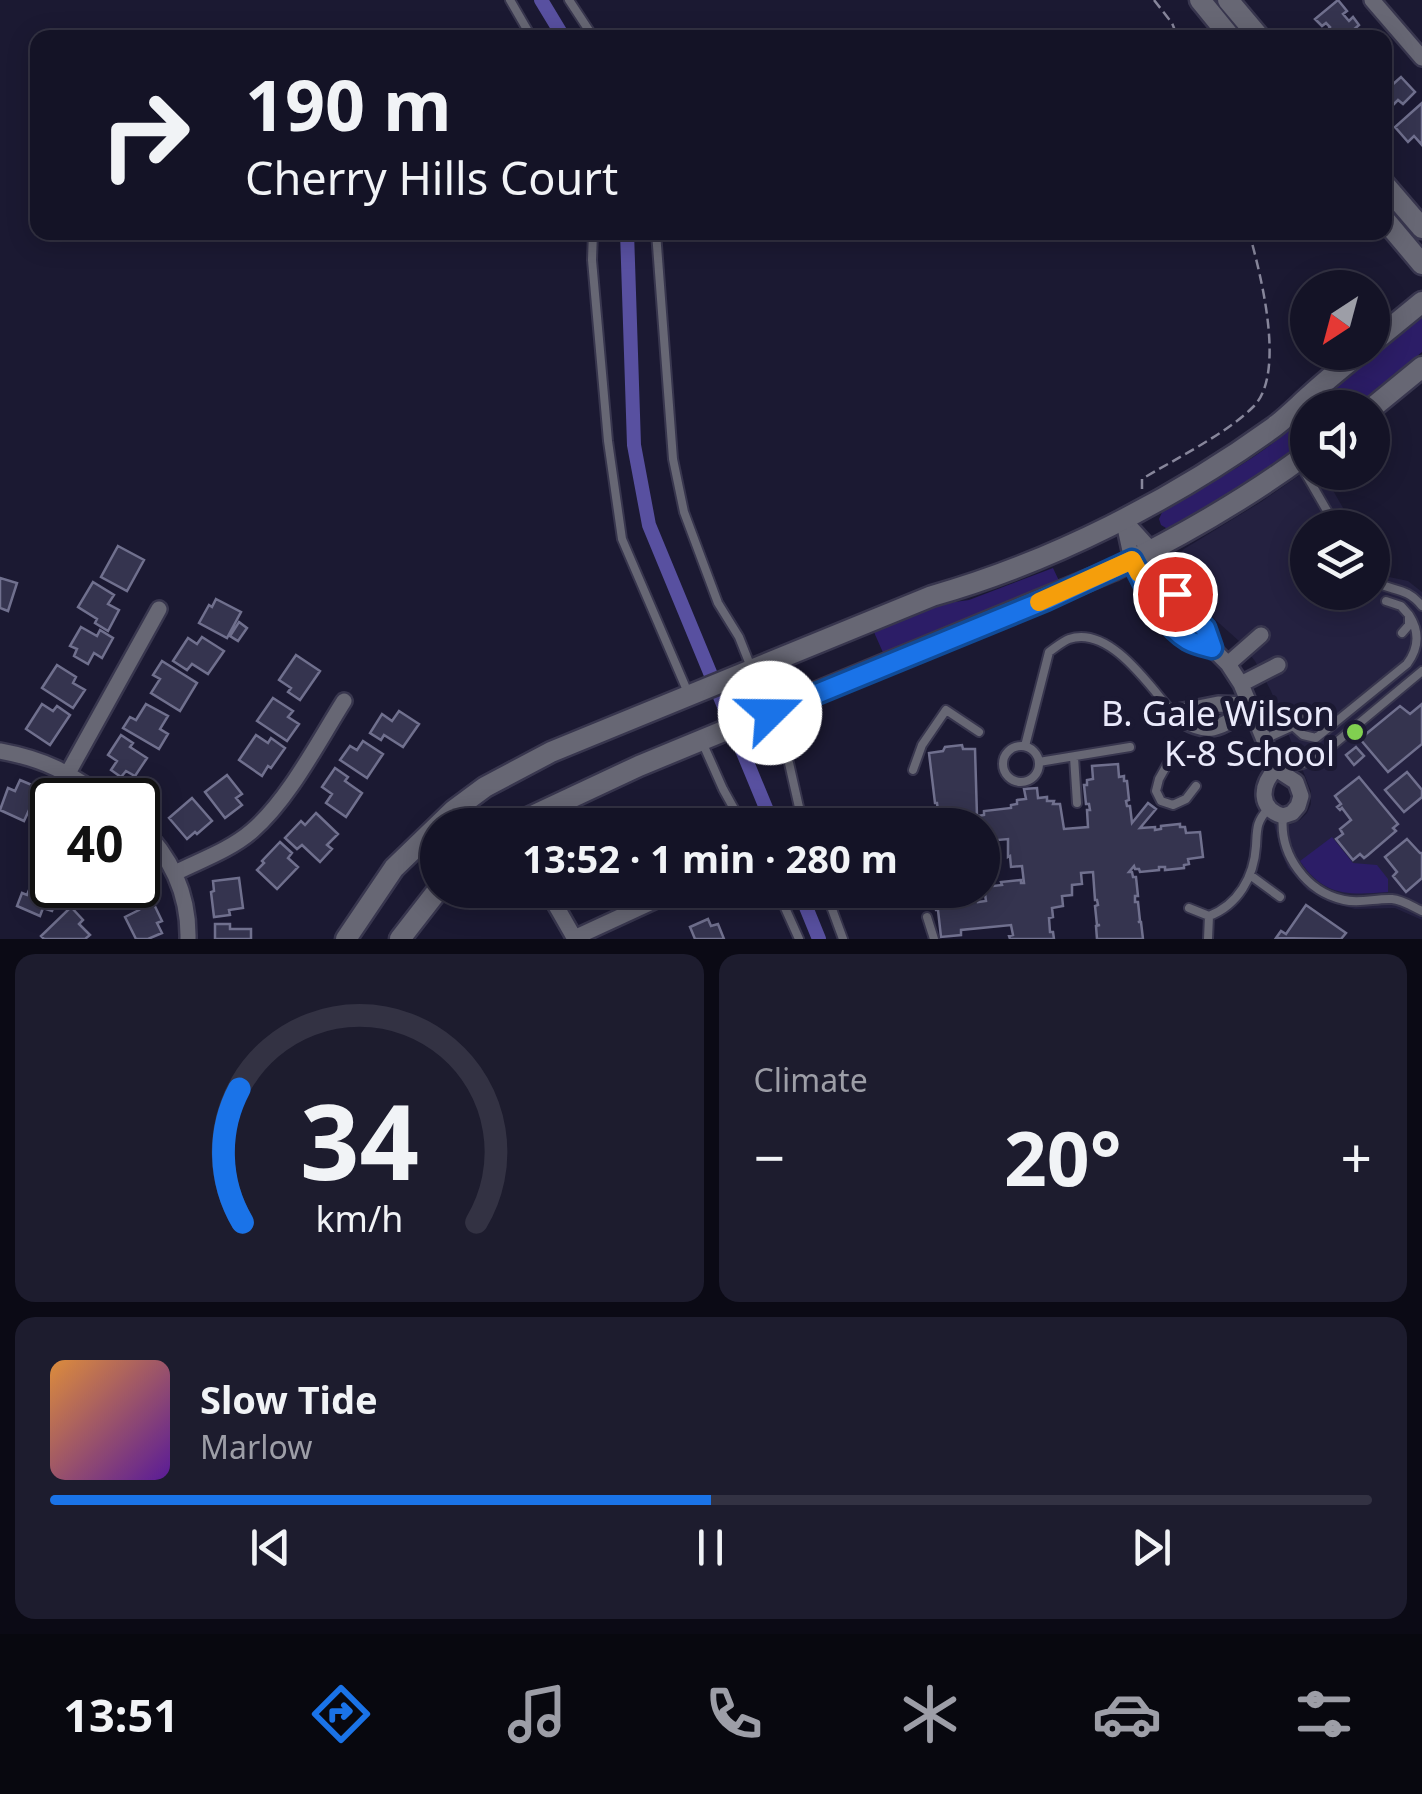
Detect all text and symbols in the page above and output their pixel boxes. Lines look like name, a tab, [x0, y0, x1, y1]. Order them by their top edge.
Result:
text: 190 m	[245, 56, 452, 152]
icon: right	[80, 70, 210, 200]
text: Cherry Hills Court	[245, 147, 618, 208]
north arrow	[1290, 270, 1390, 370]
map controls	[1290, 270, 1390, 610]
button: sound	[1290, 390, 1390, 490]
button: layers	[1290, 510, 1390, 610]
pin	[1133, 552, 1218, 637]
icon: arrive	[1148, 567, 1203, 622]
position arrow	[718, 661, 822, 765]
place label: B. Gale Wilson K-8 School	[1101, 689, 1335, 776]
marker: B. Gale Wilson K-8 School	[1344, 721, 1366, 743]
speed limit sign: 40	[30, 778, 160, 908]
text: 13:52 · 1 min · 280 m	[522, 832, 898, 884]
text: Climate	[754, 1058, 868, 1101]
text: 34	[300, 1069, 419, 1210]
text: 20°	[1004, 1106, 1122, 1208]
text: −	[754, 1119, 785, 1194]
text: +	[1341, 1119, 1372, 1194]
text: km/h	[315, 1194, 403, 1242]
text: Slow Tide	[200, 1373, 378, 1425]
text: Marlow	[200, 1425, 312, 1468]
icon: previous	[243, 1520, 298, 1575]
icon: pause	[683, 1520, 738, 1575]
icon: next	[1124, 1520, 1179, 1575]
icon: directions	[306, 1679, 376, 1749]
icon: music	[502, 1679, 572, 1749]
icon: phone	[699, 1679, 769, 1749]
icon: climate	[895, 1679, 965, 1749]
icon: car	[1092, 1679, 1162, 1749]
icon: filters	[1289, 1679, 1359, 1749]
text: 13:51	[63, 1684, 179, 1745]

